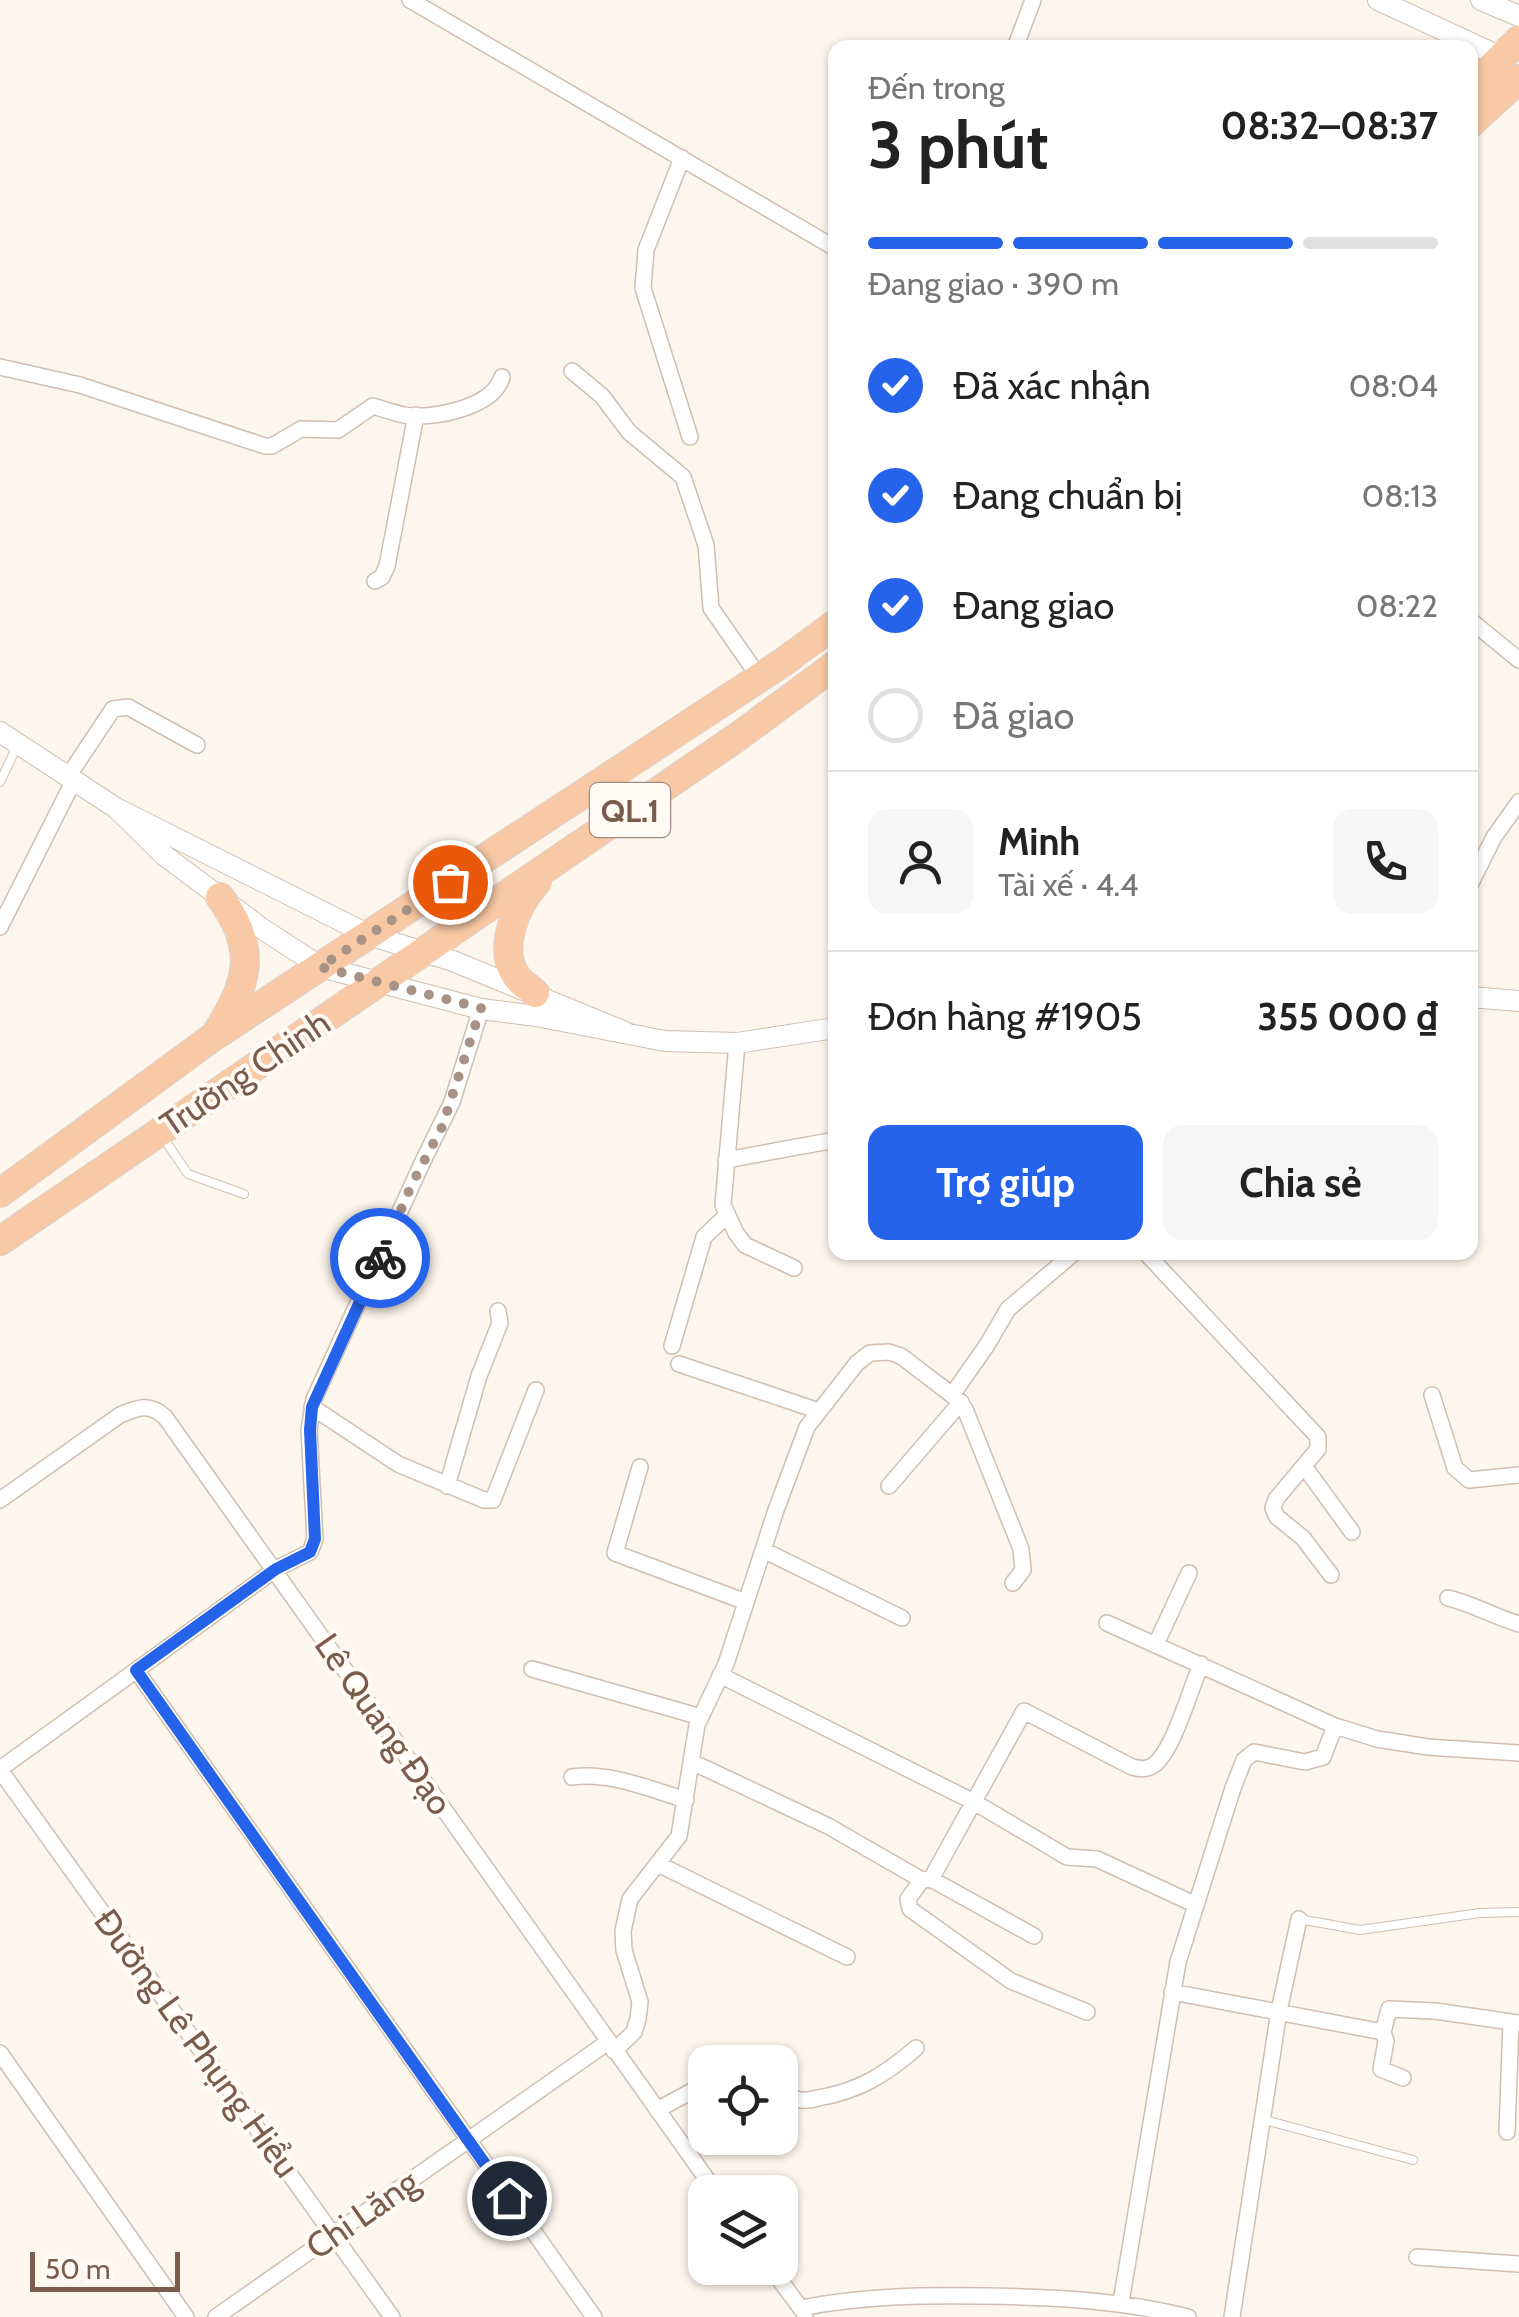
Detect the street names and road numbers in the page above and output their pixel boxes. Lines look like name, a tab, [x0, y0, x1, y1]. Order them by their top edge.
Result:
road number: QL.1	[590, 783, 670, 837]
street label: Trường Chinh	[152, 1000, 338, 1146]
street label: Lê Quang Đạo	[306, 1625, 462, 1823]
street label: Đường Lê Phụng Hiểu	[85, 1900, 309, 2186]
street label: Chi Lăng	[298, 2160, 427, 2268]

